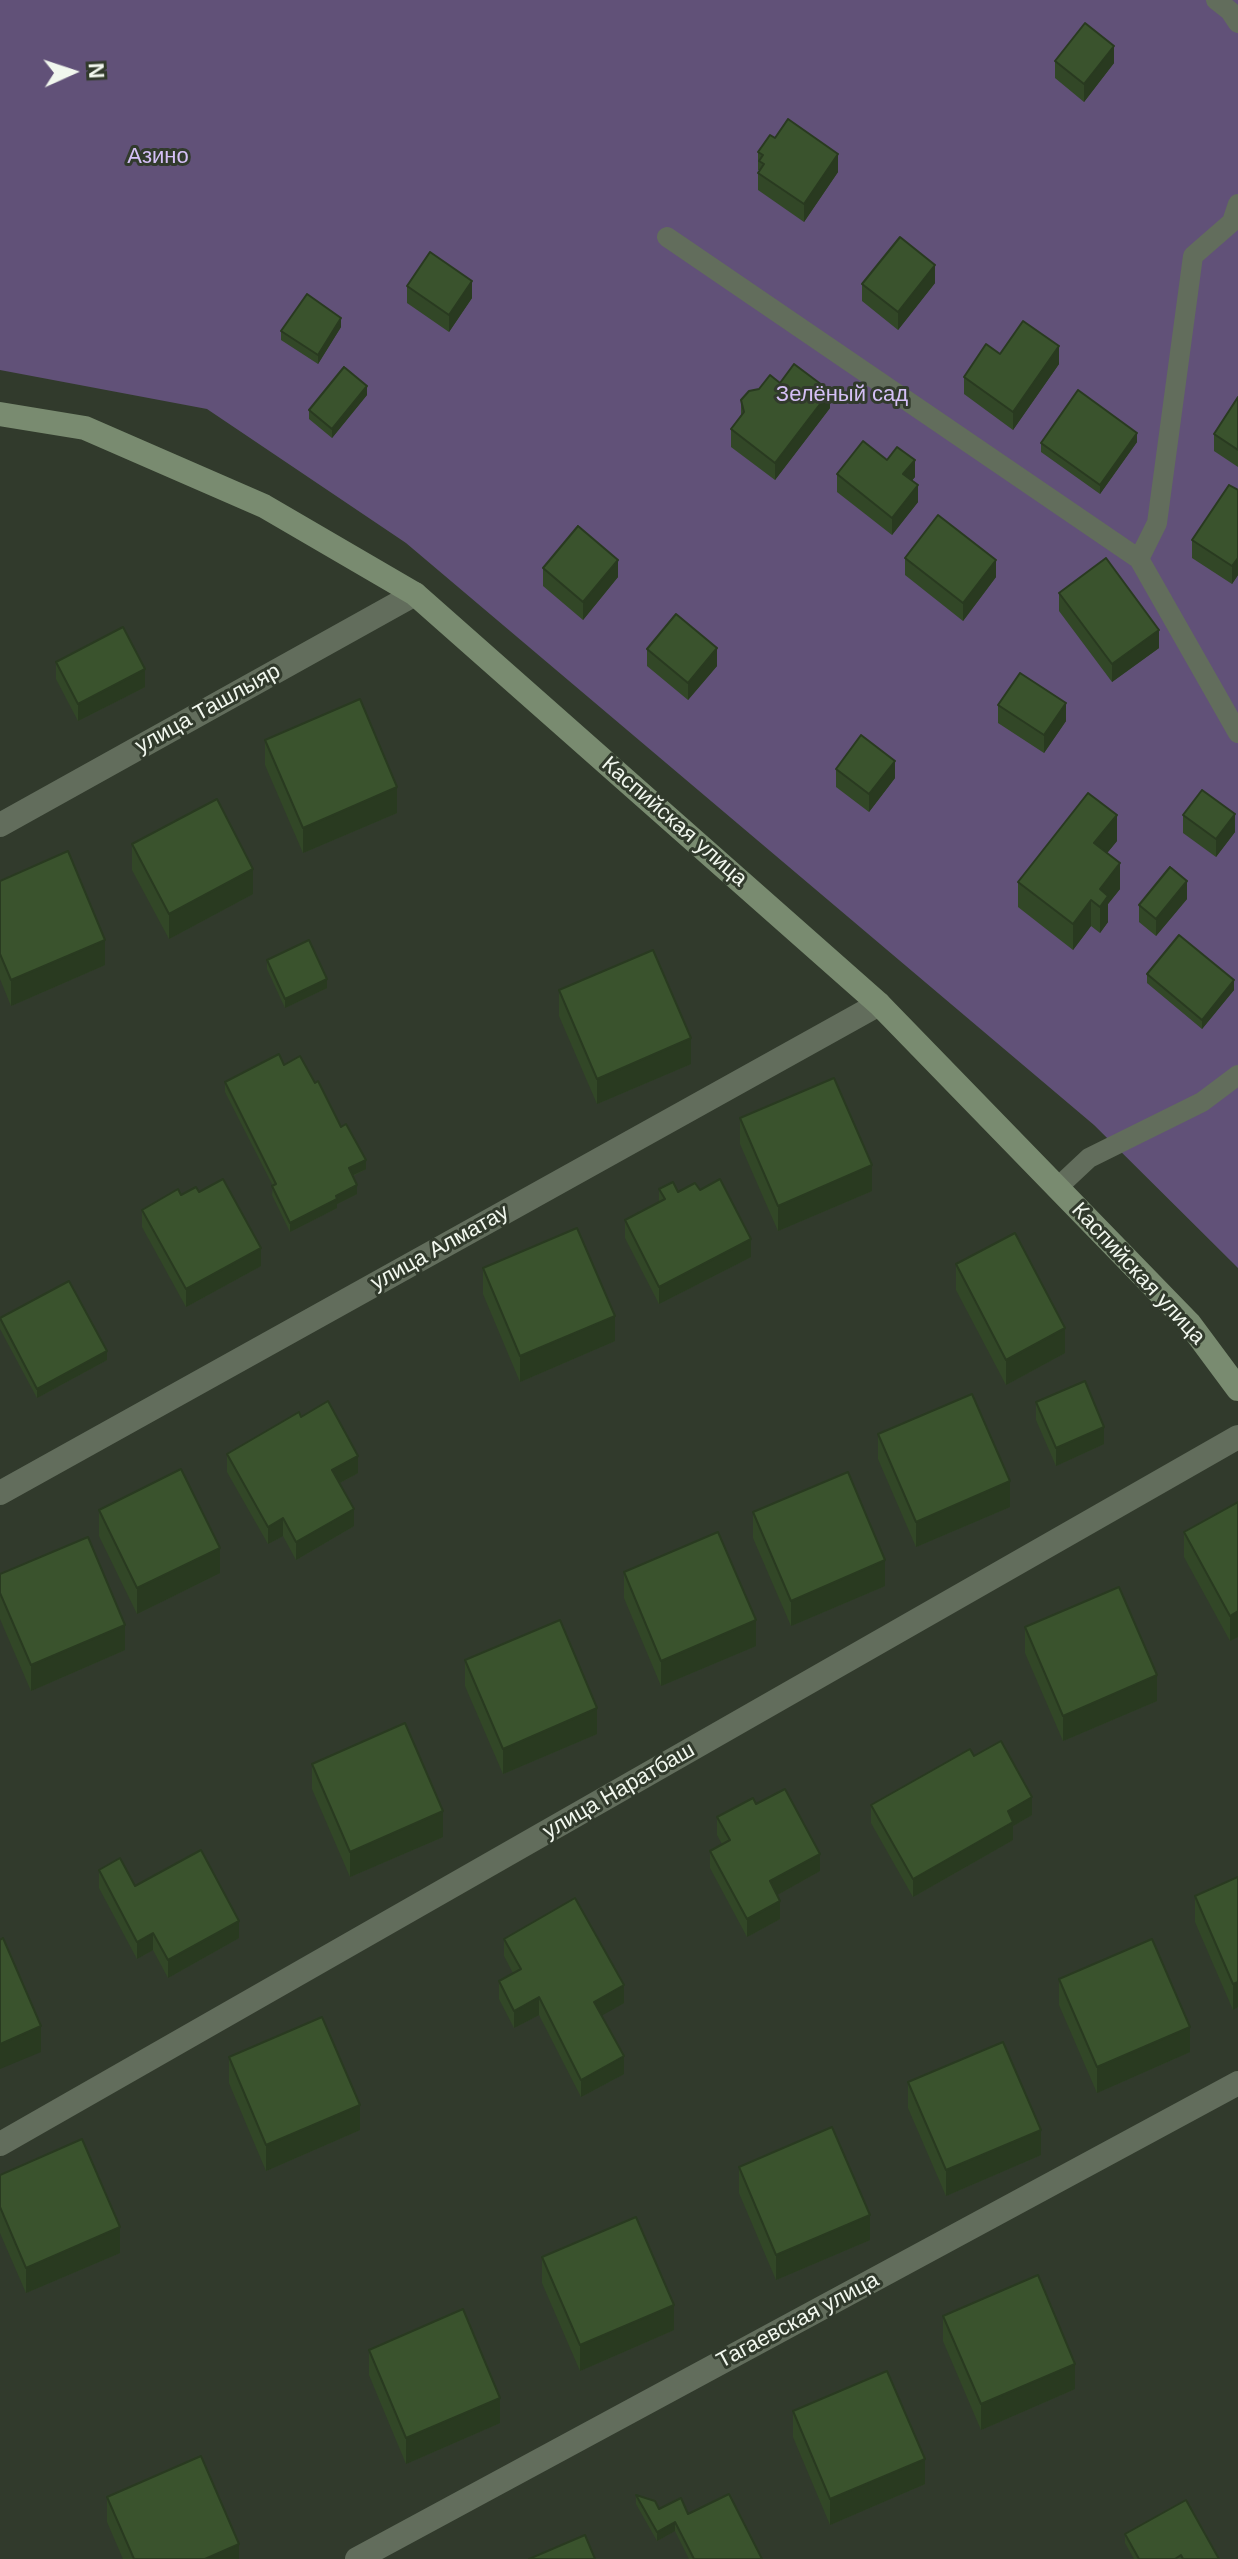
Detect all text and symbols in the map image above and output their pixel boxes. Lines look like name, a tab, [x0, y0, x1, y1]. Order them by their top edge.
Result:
north arrow	[32, 32, 112, 112]
text: N	[84, 62, 109, 79]
park label: Азино	[127, 144, 189, 170]
park label: Зелёный сад	[776, 382, 908, 408]
street label: улица Ташлыяр	[131, 658, 285, 760]
street label: Каспийская улица	[596, 752, 752, 892]
street label: Каспийская улица	[1065, 1198, 1211, 1350]
street label: улица Алматау	[366, 1199, 514, 1297]
street label: улица Наратбаш	[538, 1737, 700, 1845]
street label: Тагаевская улица	[712, 2267, 884, 2375]

